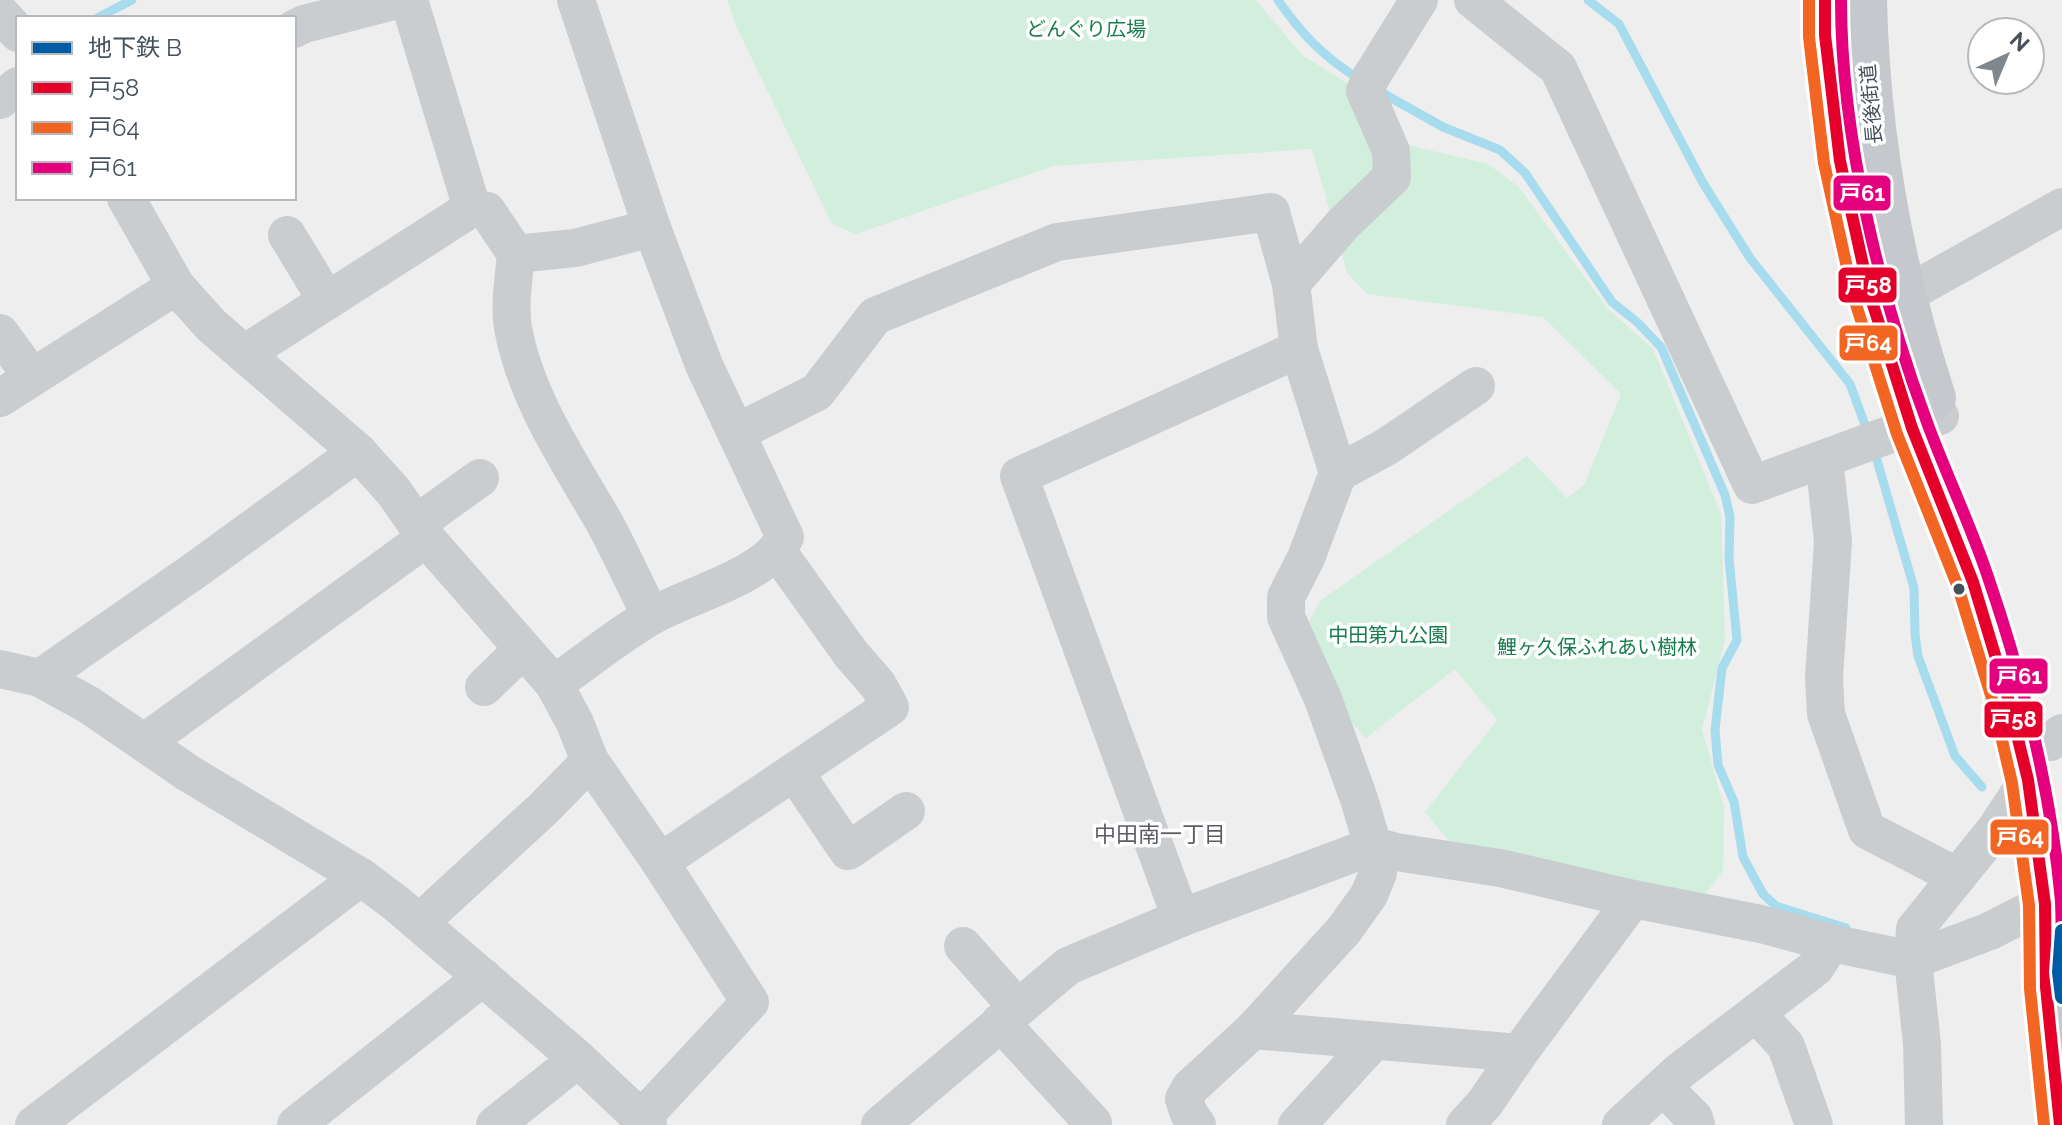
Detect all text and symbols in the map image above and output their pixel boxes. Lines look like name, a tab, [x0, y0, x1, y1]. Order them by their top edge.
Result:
legend	[16, 16, 296, 200]
north arrow	[1966, 16, 2046, 96]
park label: どんぐり広場	[1026, 17, 1146, 41]
text: N	[2005, 26, 2035, 57]
text: 地下鉄 B	[88, 33, 182, 62]
street label: 長後街道	[1856, 63, 1886, 145]
text: 戸58	[88, 73, 139, 102]
text: 戸64	[88, 113, 140, 142]
text: 戸61	[88, 153, 137, 182]
line badge: 戸61	[1832, 174, 1892, 212]
text: 戸61	[1839, 180, 1885, 206]
line badge: 戸58	[1837, 266, 1898, 304]
text: 戸58	[1844, 272, 1892, 298]
line badge: 戸64	[1838, 324, 1899, 362]
text: 戸64	[1844, 330, 1892, 356]
unlabelled marker	[1951, 581, 1967, 597]
park label: 中田第九公園	[1328, 623, 1448, 647]
park label: 鯉ヶ久保ふれあい樹林	[1497, 635, 1697, 659]
line badge: 戸61	[1988, 657, 2049, 695]
text: 戸61	[1996, 663, 2042, 689]
line badge: 戸58	[1983, 700, 2044, 739]
text: 戸58	[1989, 706, 2037, 732]
line badge: 戸64	[1989, 818, 2050, 856]
district label: 中田南一丁目	[1094, 821, 1226, 847]
text: 戸64	[1996, 824, 2044, 850]

